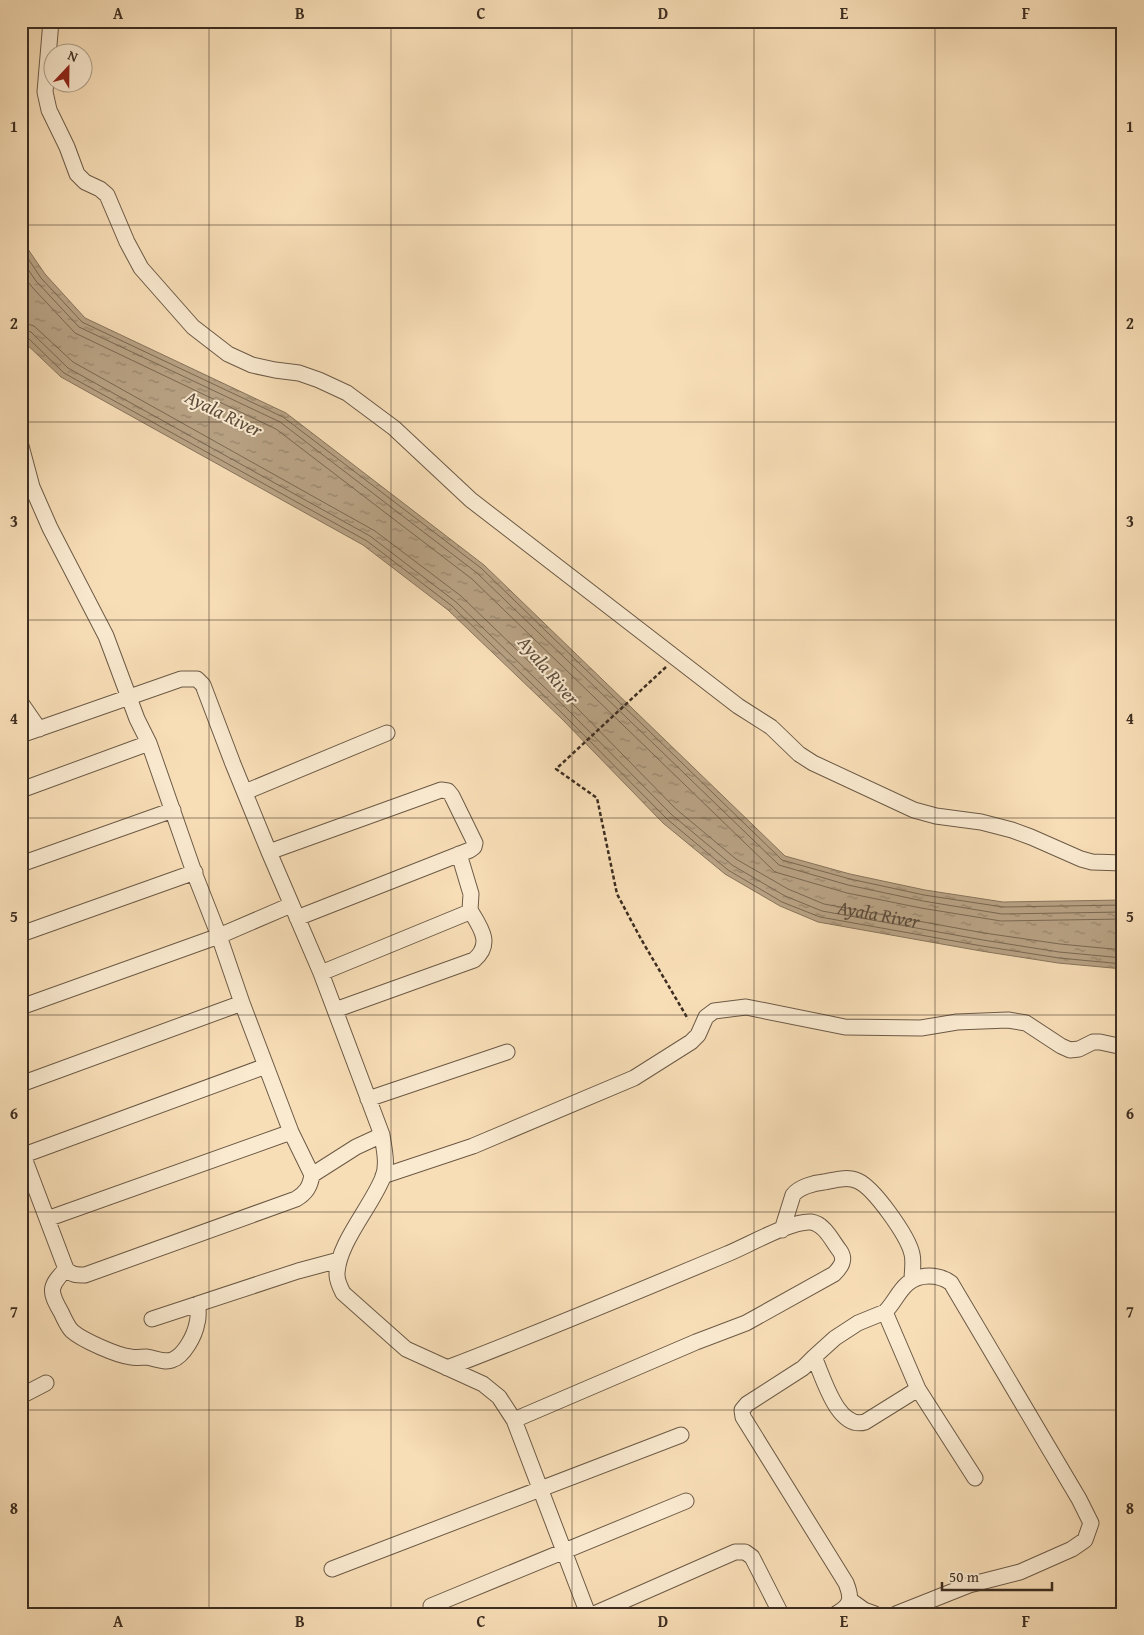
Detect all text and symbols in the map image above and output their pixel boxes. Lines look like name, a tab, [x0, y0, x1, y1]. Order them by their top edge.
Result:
text: A	[113, 1, 124, 25]
text: B	[295, 1, 305, 25]
text: C	[476, 1, 486, 25]
text: D	[658, 1, 668, 25]
text: E	[840, 1, 849, 25]
text: F	[1022, 1, 1030, 25]
north arrow	[42, 42, 92, 92]
text: N	[65, 45, 82, 67]
text: 1	[10, 114, 18, 138]
text: 1	[1126, 114, 1134, 138]
text: 2	[10, 311, 18, 335]
text: 2	[1126, 311, 1134, 335]
water label: Ayala River	[180, 382, 268, 444]
text: 3	[10, 509, 18, 533]
text: 3	[1126, 509, 1134, 533]
water label: Ayala River	[511, 629, 587, 711]
text: 4	[10, 706, 18, 730]
text: 4	[1126, 706, 1134, 730]
water label: Ayala River	[835, 893, 923, 935]
text: 5	[10, 904, 18, 928]
text: 5	[1126, 904, 1134, 928]
text: 6	[10, 1101, 18, 1125]
text: 6	[1126, 1101, 1134, 1125]
text: 7	[10, 1299, 18, 1323]
text: 7	[1126, 1299, 1134, 1323]
text: 8	[10, 1496, 18, 1520]
text: 8	[1126, 1496, 1134, 1520]
scale bar	[942, 1560, 1052, 1592]
text: 50 m	[949, 1566, 980, 1587]
text: A	[113, 1609, 124, 1633]
text: B	[295, 1609, 305, 1633]
text: C	[476, 1609, 486, 1633]
text: D	[658, 1609, 668, 1633]
text: E	[840, 1609, 849, 1633]
text: F	[1022, 1609, 1030, 1633]

